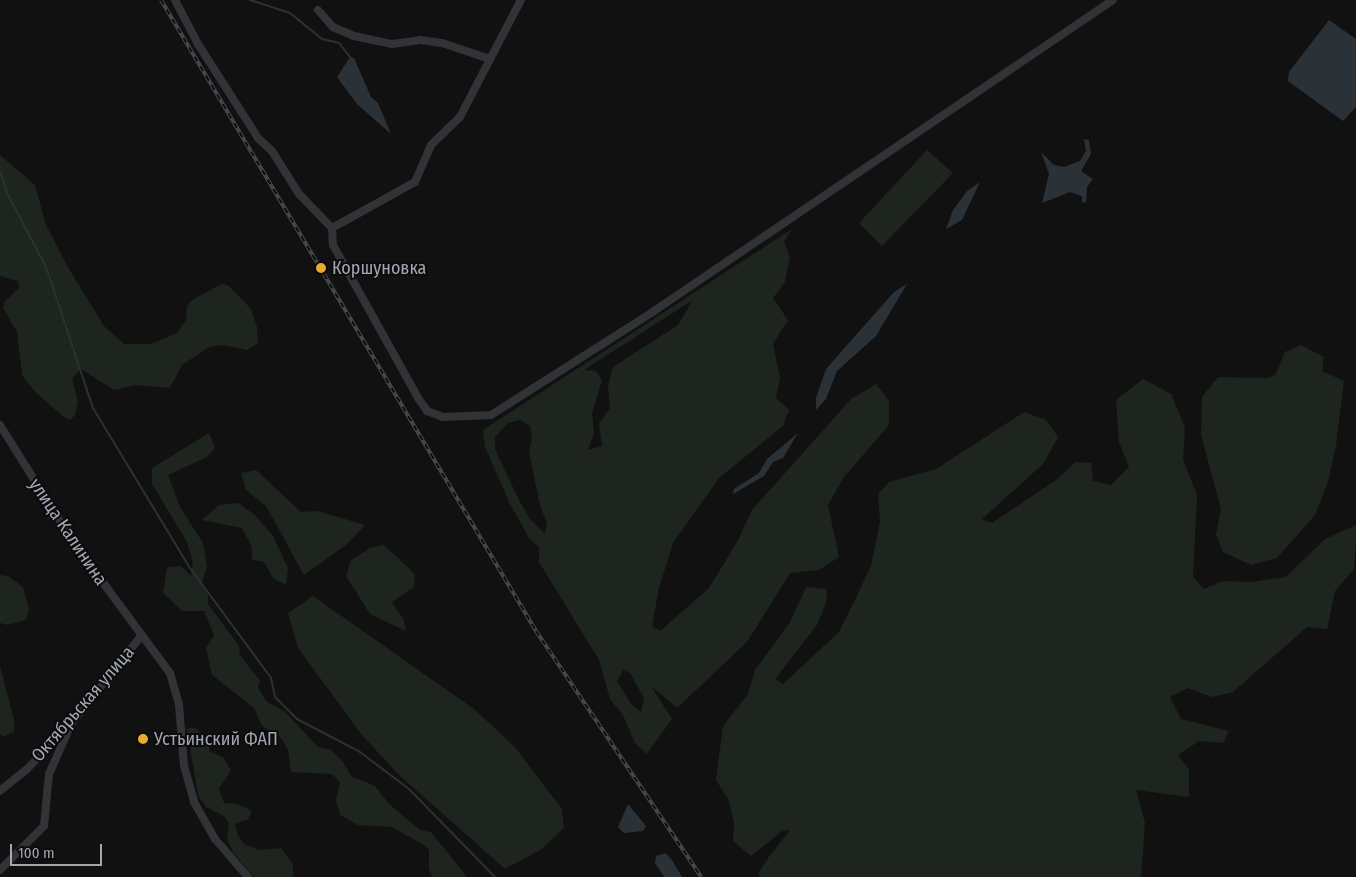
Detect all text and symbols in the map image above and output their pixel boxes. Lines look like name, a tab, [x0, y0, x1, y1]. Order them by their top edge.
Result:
place label: Коршуновка	[332, 257, 426, 279]
marker: Коршуновка	[314, 261, 328, 275]
street label: улица Калинина	[24, 474, 112, 590]
street label: Октябрьская улица	[27, 642, 139, 766]
place label: Устьинский ФАП	[154, 728, 278, 750]
marker: Устьинский ФАП	[136, 732, 150, 746]
scale bar	[12, 834, 105, 866]
text: 100 m	[18, 844, 55, 862]

